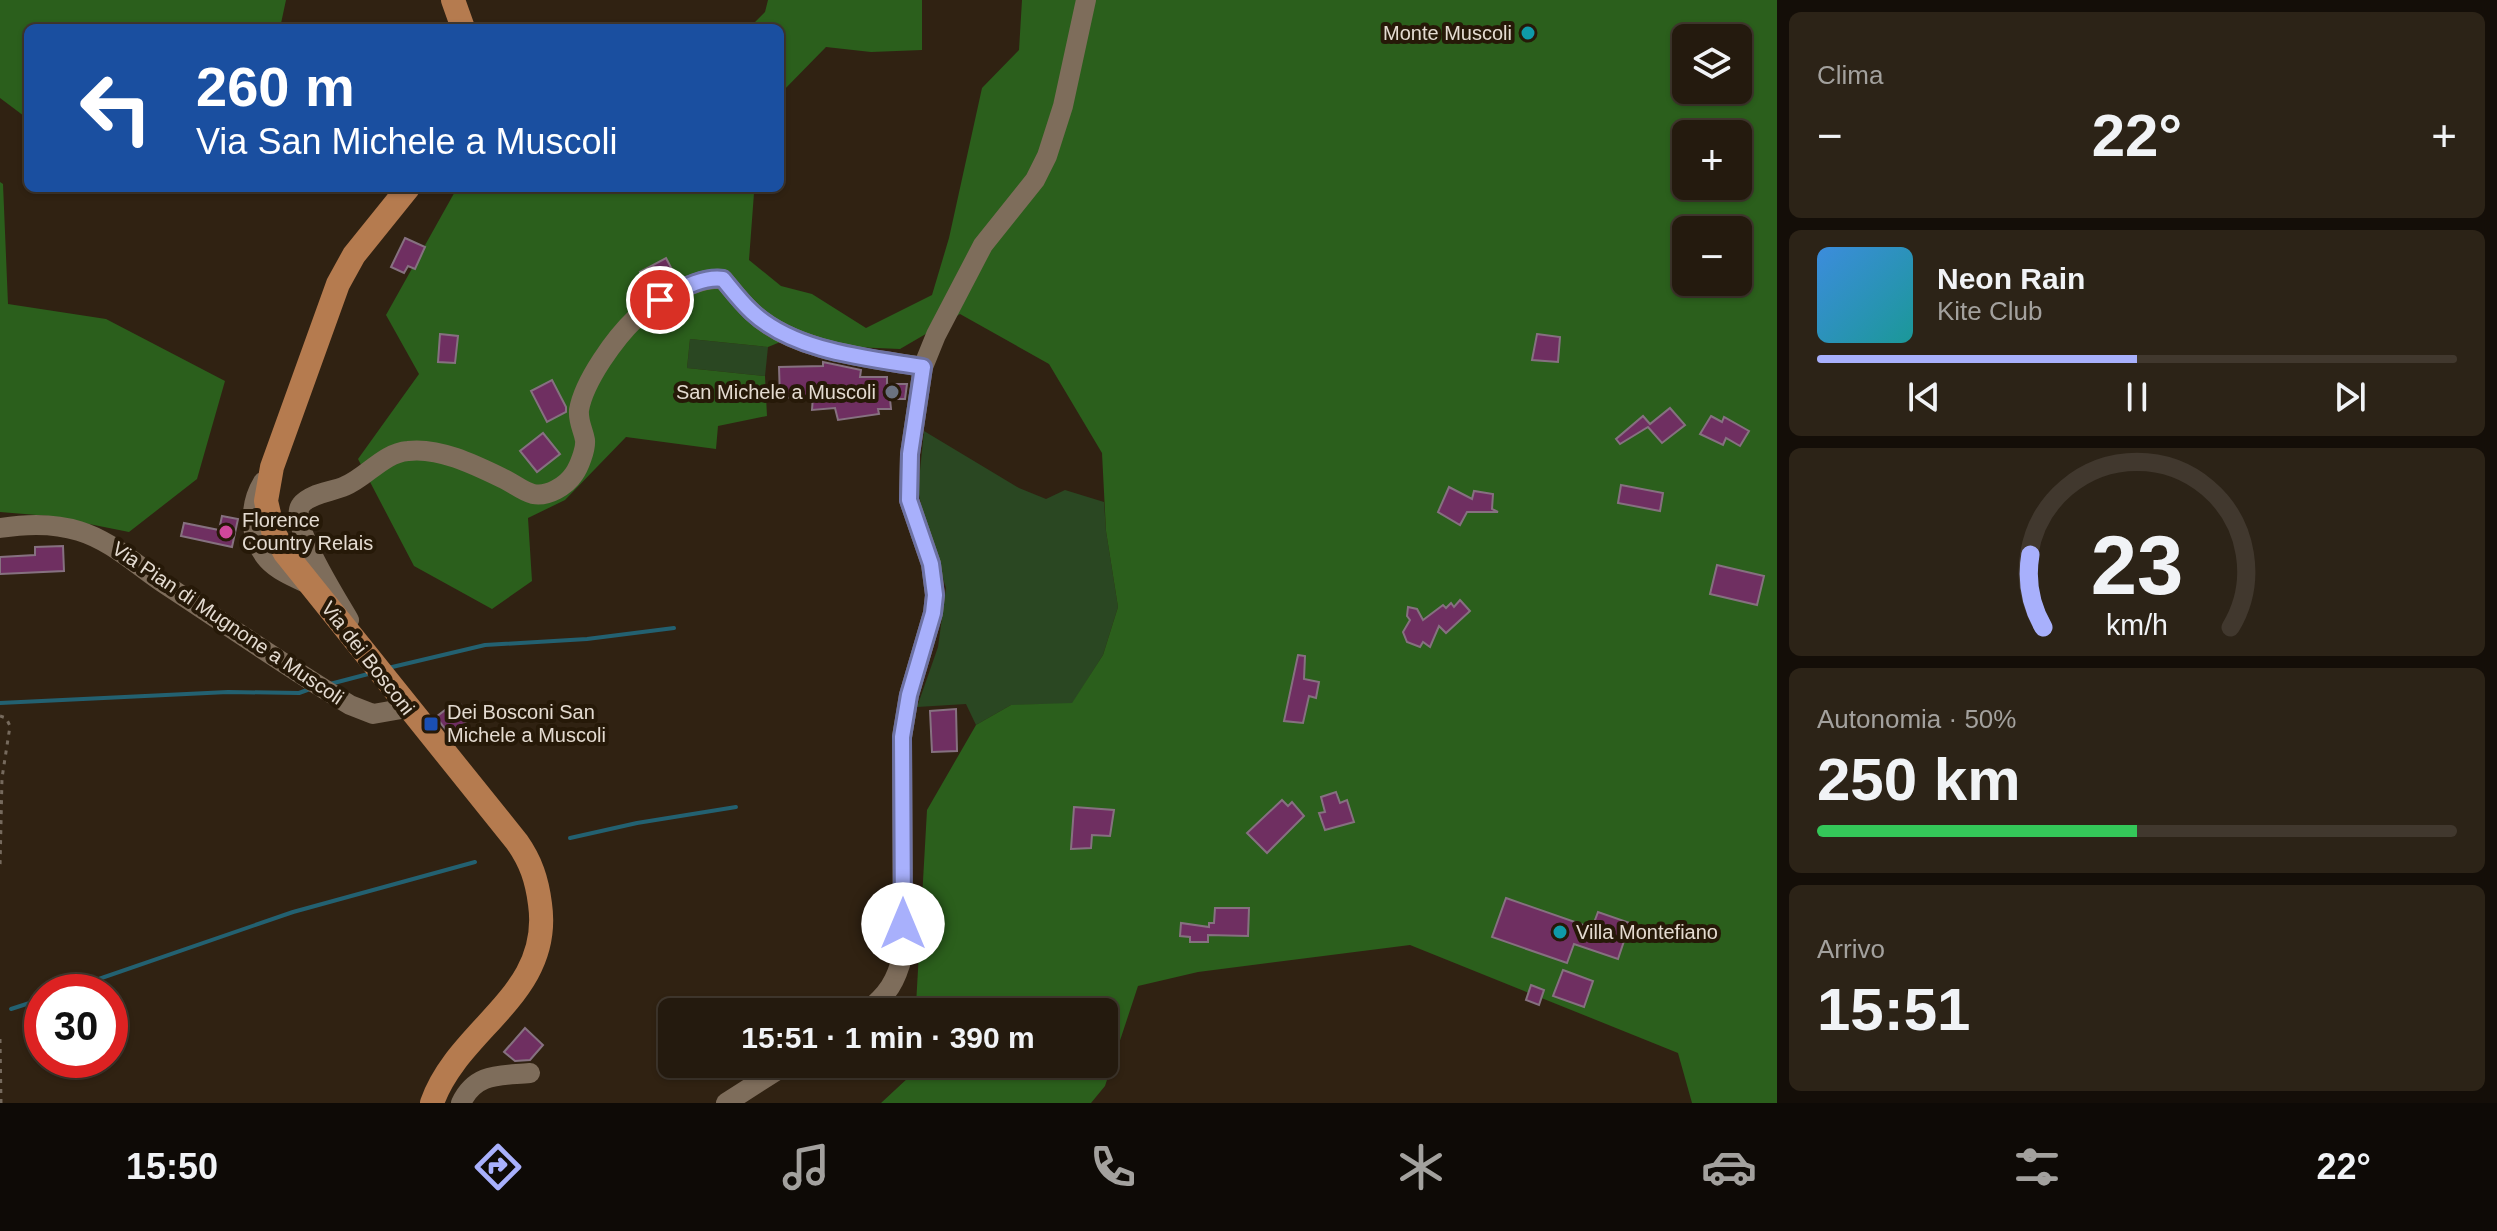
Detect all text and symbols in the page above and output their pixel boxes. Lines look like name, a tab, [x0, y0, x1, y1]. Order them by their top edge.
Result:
place label: Monte Muscoli	[1383, 22, 1512, 44]
marker: Monte Muscoli	[1519, 24, 1537, 42]
map controls	[1672, 24, 1752, 296]
button: layers	[1672, 24, 1752, 104]
text: 260 m	[196, 55, 355, 118]
icon: left	[64, 56, 168, 160]
text: Clima	[1817, 60, 1883, 90]
text: 22°	[2092, 102, 2182, 169]
text: −	[1817, 111, 1843, 160]
text: +	[2431, 111, 2457, 160]
button: +	[1672, 120, 1752, 200]
text: Via San Michele a Muscoli	[196, 121, 618, 162]
button: −	[1672, 216, 1752, 296]
text: Neon Rain	[1937, 262, 2085, 295]
pin	[626, 266, 694, 334]
icon: arrive	[638, 278, 682, 322]
text: Kite Club	[1937, 296, 2043, 326]
icon: previous	[1902, 375, 1946, 419]
icon: pause	[2115, 375, 2159, 419]
icon: next	[2328, 375, 2372, 419]
place label: San Michele a Muscoli	[676, 381, 876, 403]
marker: San Michele a Muscoli	[883, 383, 901, 401]
place label: Florence Country Relais	[242, 509, 373, 554]
text: 23	[2091, 518, 2183, 611]
marker: Florence Country Relais	[217, 523, 235, 541]
street label: Via Pian di Mugnone a Muscoli	[108, 537, 348, 709]
street label: Via dei Bosconi	[317, 597, 419, 719]
text: km/h	[2106, 609, 2168, 641]
place label: Dei Bosconi San Michele a Muscoli	[447, 701, 606, 746]
text: Autonomia · 50%	[1817, 704, 2016, 734]
marker: Dei Bosconi San Michele a Muscoli	[422, 715, 440, 733]
text: 250 km	[1817, 746, 2021, 813]
position arrow	[861, 882, 945, 966]
place label: Villa Montefiano	[1576, 921, 1718, 943]
marker: Villa Montefiano	[1551, 923, 1569, 941]
text: Arrivo	[1817, 934, 1885, 964]
speed limit sign: 30	[24, 974, 128, 1078]
text: 15:51	[1817, 976, 1970, 1043]
text: 15:51 · 1 min · 390 m	[741, 1021, 1035, 1054]
icon: directions	[470, 1139, 526, 1195]
icon: music	[778, 1139, 834, 1195]
icon: phone	[1085, 1139, 1141, 1195]
icon: climate	[1393, 1139, 1449, 1195]
icon: car	[1701, 1139, 1757, 1195]
icon: filters	[2009, 1139, 2065, 1195]
text: 15:50	[126, 1146, 218, 1187]
text: 22°	[2317, 1146, 2371, 1187]

